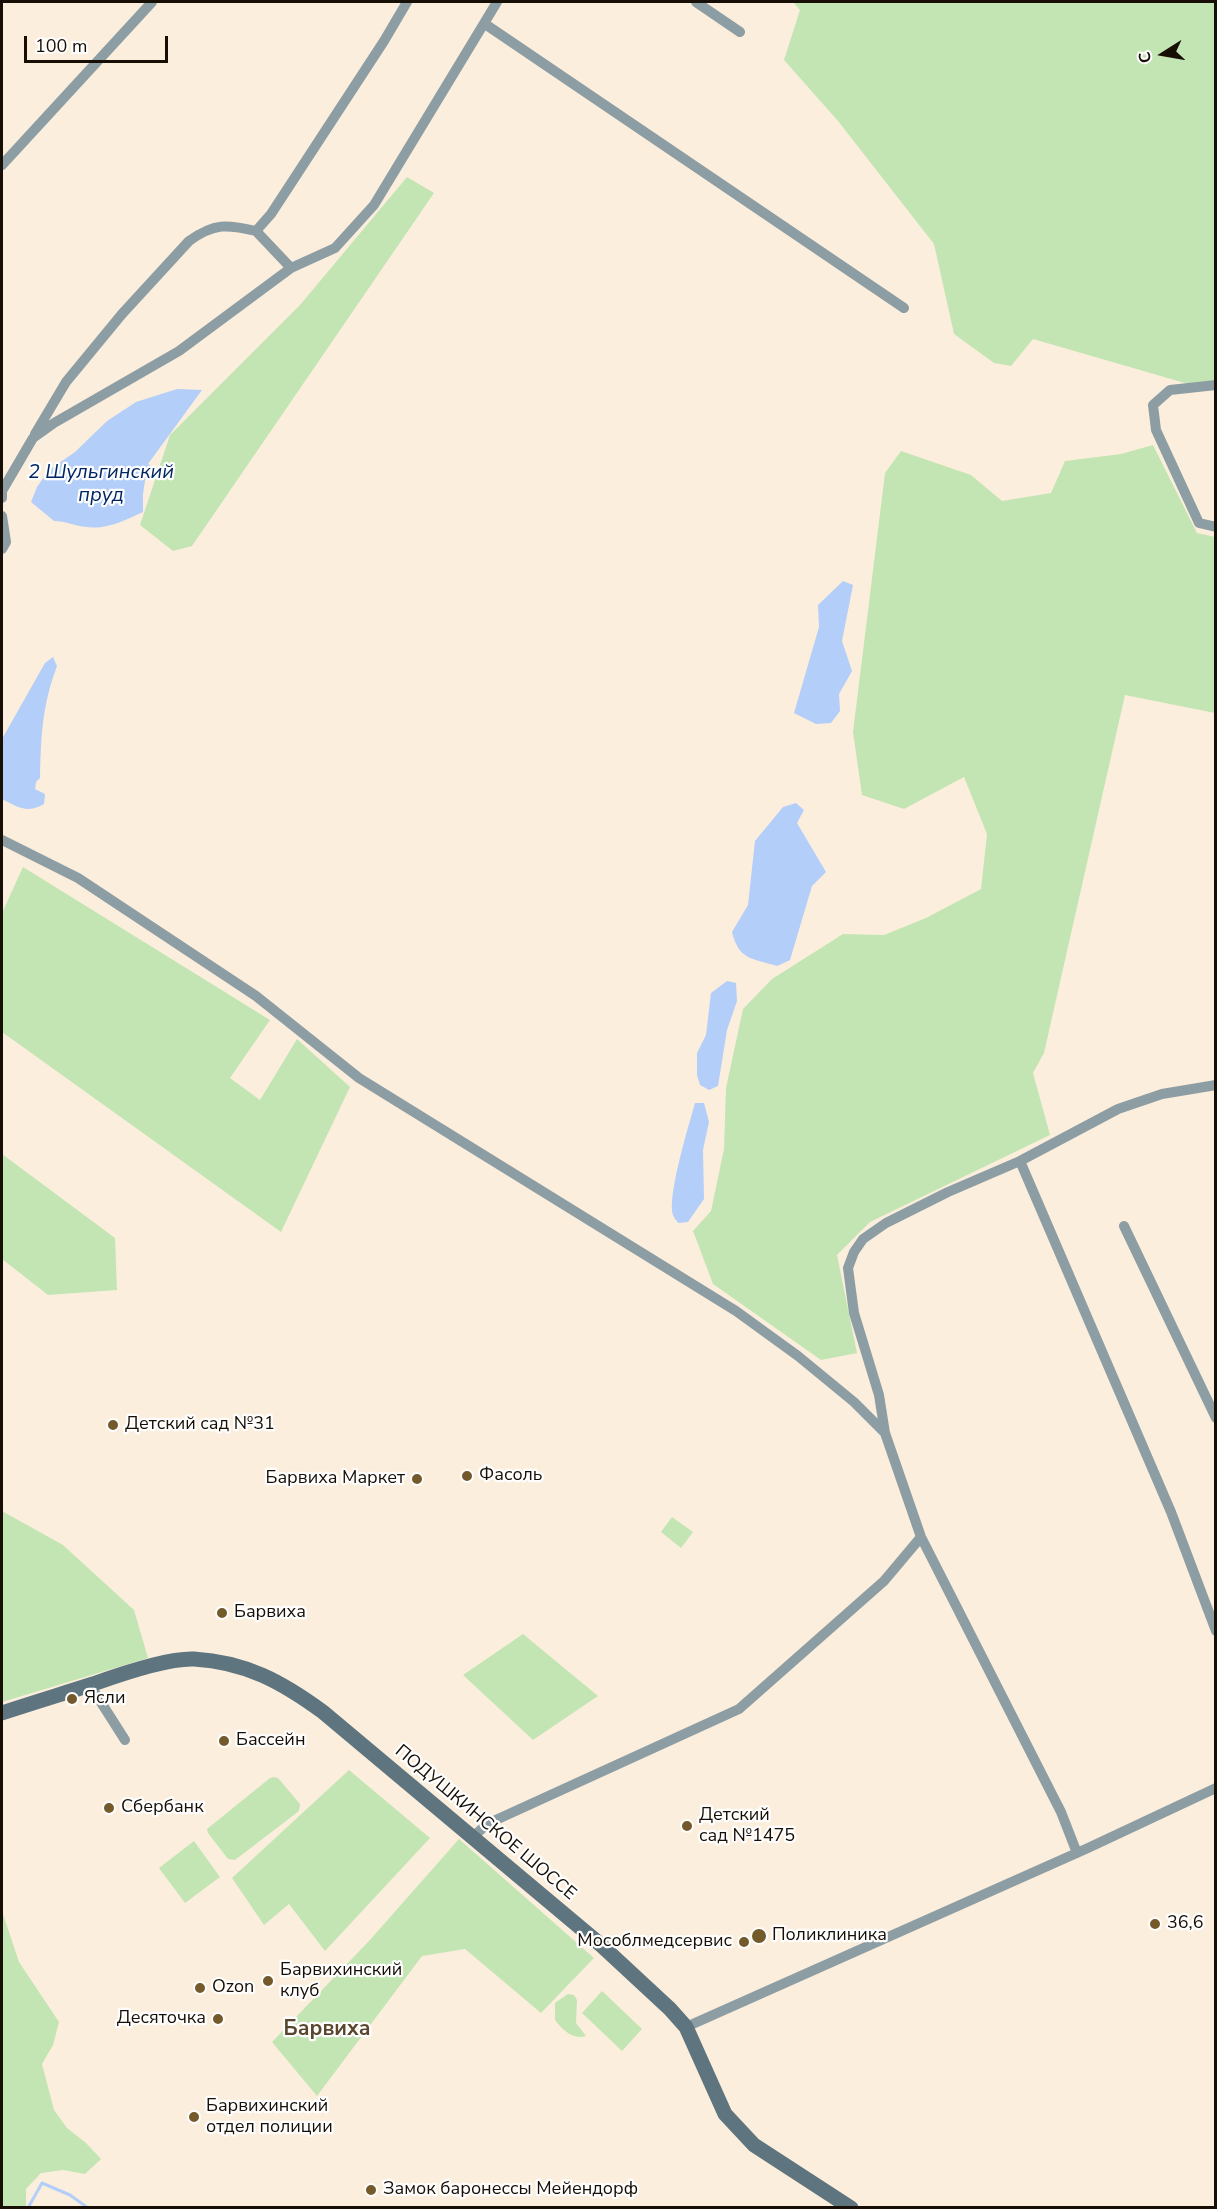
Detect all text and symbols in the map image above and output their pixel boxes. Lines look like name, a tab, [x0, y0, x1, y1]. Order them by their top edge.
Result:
scale bar	[27, 24, 171, 62]
north arrow	[1133, 24, 1193, 84]
text: 100 m	[35, 34, 87, 58]
text: С	[1133, 50, 1157, 65]
water label: 2 Шульгинский пруд	[28, 461, 174, 508]
place label: Детский сад №31	[125, 1414, 275, 1436]
marker: Детский сад №31	[106, 1418, 120, 1432]
place label: Фасоль	[479, 1465, 542, 1487]
place label: Барвиха Маркет	[266, 1468, 405, 1490]
marker: Фасоль	[460, 1469, 474, 1483]
marker: Барвиха Маркет	[410, 1472, 424, 1486]
place label: Барвиха	[234, 1602, 306, 1624]
marker: Барвиха	[215, 1606, 229, 1620]
place label: Ясли	[84, 1688, 125, 1710]
marker: Ясли	[65, 1692, 79, 1706]
place label: Бассейн	[236, 1730, 305, 1752]
marker: Бассейн	[217, 1734, 231, 1748]
street label: ПОДУШКИНСКОЕ ШОССЕ	[390, 1741, 580, 1905]
place label: Сбербанк	[121, 1797, 204, 1819]
marker: Сбербанк	[102, 1801, 116, 1815]
place label: Детский сад №1475	[699, 1805, 795, 1848]
marker: Детский сад №1475	[680, 1819, 694, 1833]
place label: 36,6	[1167, 1913, 1204, 1935]
marker: 36,6	[1148, 1917, 1162, 1931]
place label: Поликлиника	[772, 1925, 887, 1947]
marker: Поликлиника	[750, 1927, 768, 1945]
place label: Мособлмедсервис	[577, 1931, 732, 1953]
marker: Мособлмедсервис	[737, 1935, 751, 1949]
place label: Барвихинский клуб	[280, 1960, 402, 2002]
marker: Барвихинский клуб	[261, 1974, 275, 1988]
place label: Ozon	[212, 1977, 254, 1999]
marker: Ozon	[193, 1981, 207, 1995]
place label: Десяточка	[117, 2008, 206, 2030]
marker: Десяточка	[211, 2012, 225, 2026]
district label: Барвиха	[284, 2017, 370, 2043]
place label: Барвихинский отдел полиции	[206, 2096, 333, 2138]
marker: Барвихинский отдел полиции	[187, 2110, 201, 2124]
place label: Замок баронессы Мейендорф	[383, 2179, 638, 2201]
marker: Замок баронессы Мейендорф	[364, 2183, 378, 2197]

